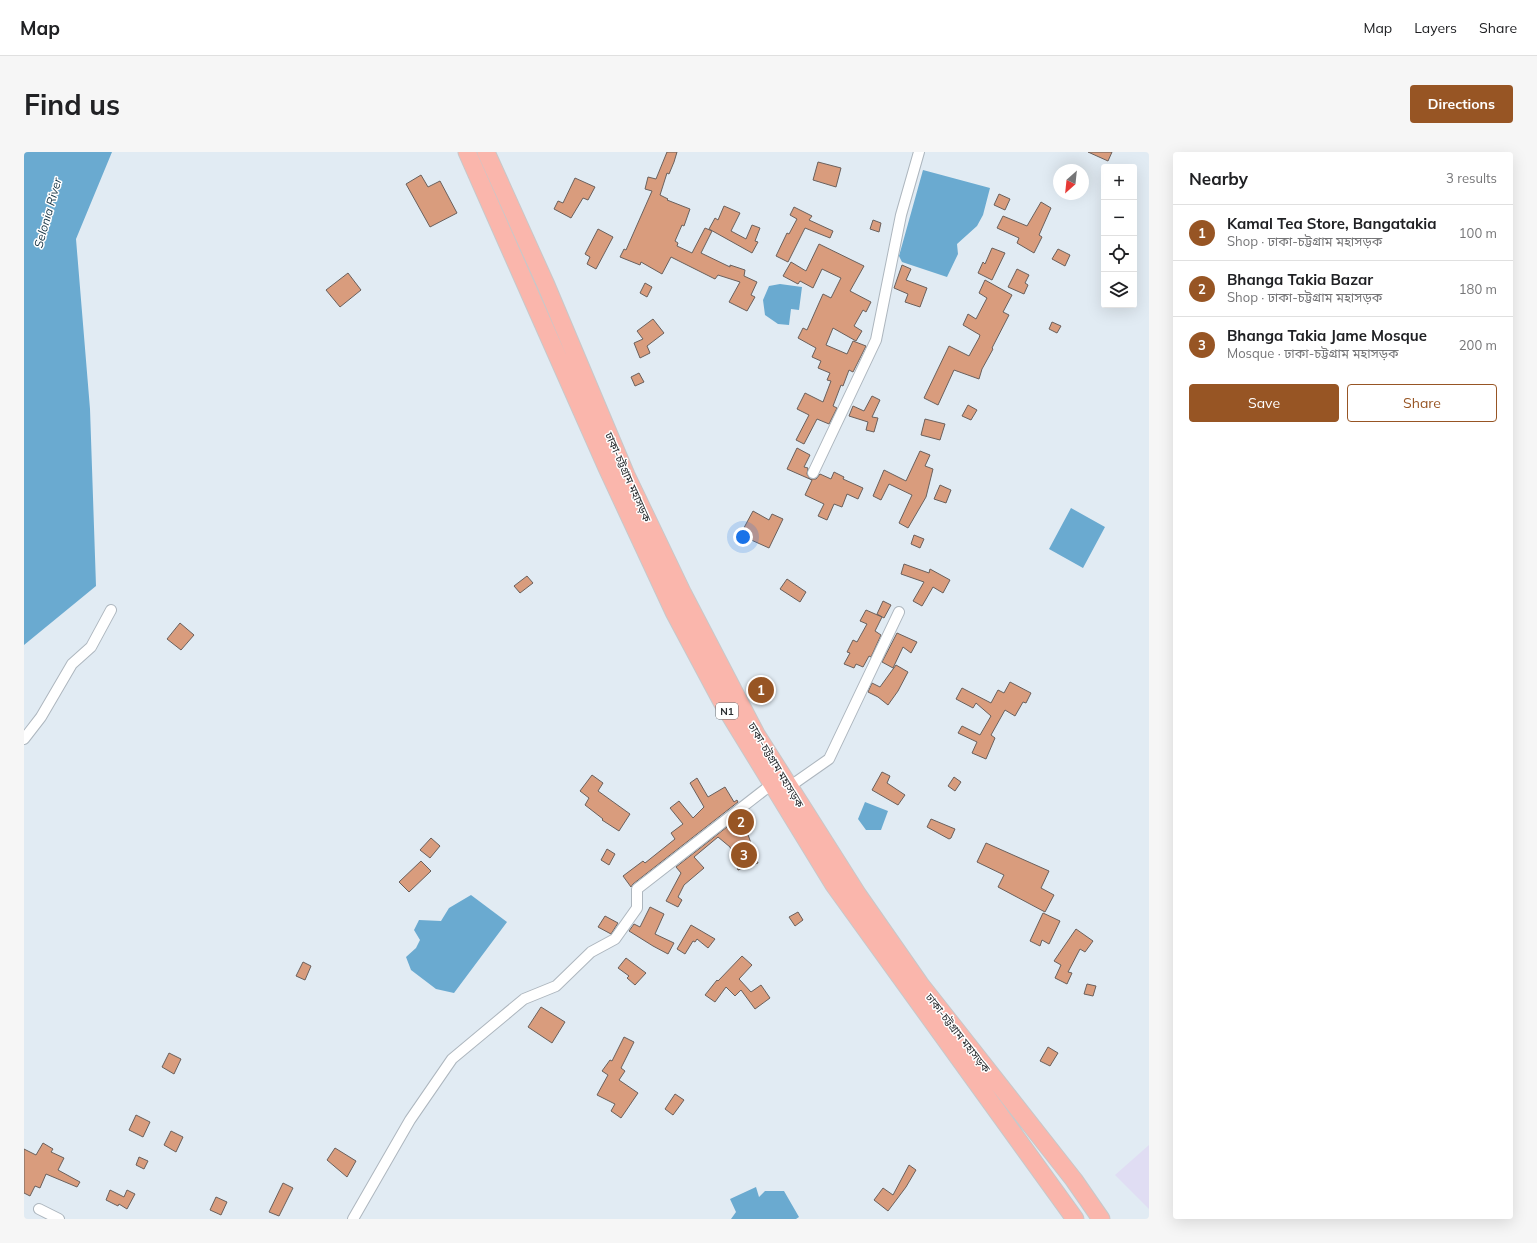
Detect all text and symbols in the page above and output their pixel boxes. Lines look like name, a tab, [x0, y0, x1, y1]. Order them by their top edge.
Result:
text: Map	[20, 16, 60, 40]
text: Map	[1363, 19, 1392, 37]
text: Layers	[1414, 19, 1457, 37]
text: Share	[1479, 19, 1517, 37]
button: Directions	[1410, 85, 1513, 123]
text: Find us	[24, 87, 120, 122]
north arrow	[1053, 164, 1089, 200]
map controls	[1101, 164, 1137, 308]
button: +	[1101, 164, 1137, 200]
text: Nearby	[1189, 168, 1248, 189]
text: 3 results	[1446, 170, 1497, 186]
water label: Selonia River	[30, 175, 65, 250]
button: −	[1101, 200, 1137, 236]
text: Kamal Tea Store, Bangatakia	[1227, 214, 1437, 233]
text: 1	[1198, 225, 1206, 241]
text: 100 m	[1459, 225, 1497, 241]
text: Shop · ঢাকা-চট্টগ্রাম মহাসড়ক	[1227, 233, 1382, 249]
button: locate	[1101, 236, 1137, 272]
text: Bhanga Takia Bazar	[1227, 270, 1373, 289]
button: layers	[1101, 272, 1137, 308]
text: 2	[1198, 281, 1206, 297]
text: 180 m	[1459, 281, 1497, 297]
text: Shop · ঢাকা-চট্টগ্রাম মহাসড়ক	[1227, 289, 1382, 305]
text: Bhanga Takia Jame Mosque	[1227, 326, 1427, 345]
text: 3	[1198, 337, 1206, 353]
text: 200 m	[1459, 337, 1497, 353]
text: Mosque · ঢাকা-চট্টগ্রাম মহাসড়ক	[1227, 345, 1399, 361]
button: Save	[1189, 384, 1339, 422]
button: Share	[1347, 384, 1497, 422]
street label: ঢাকা-চট্টগ্রাম মহাসড়ক	[602, 429, 654, 524]
your location	[733, 527, 753, 547]
pin: 1	[748, 675, 774, 705]
road number: N1	[716, 703, 738, 719]
street label: ঢাকা-চট্টগ্রাম মহাসড়ক	[745, 719, 807, 810]
pin: 2	[728, 807, 754, 837]
pin: 3	[731, 840, 757, 870]
street label: ঢাকা-চট্টগ্রাম মহাসড়ক	[922, 990, 993, 1076]

